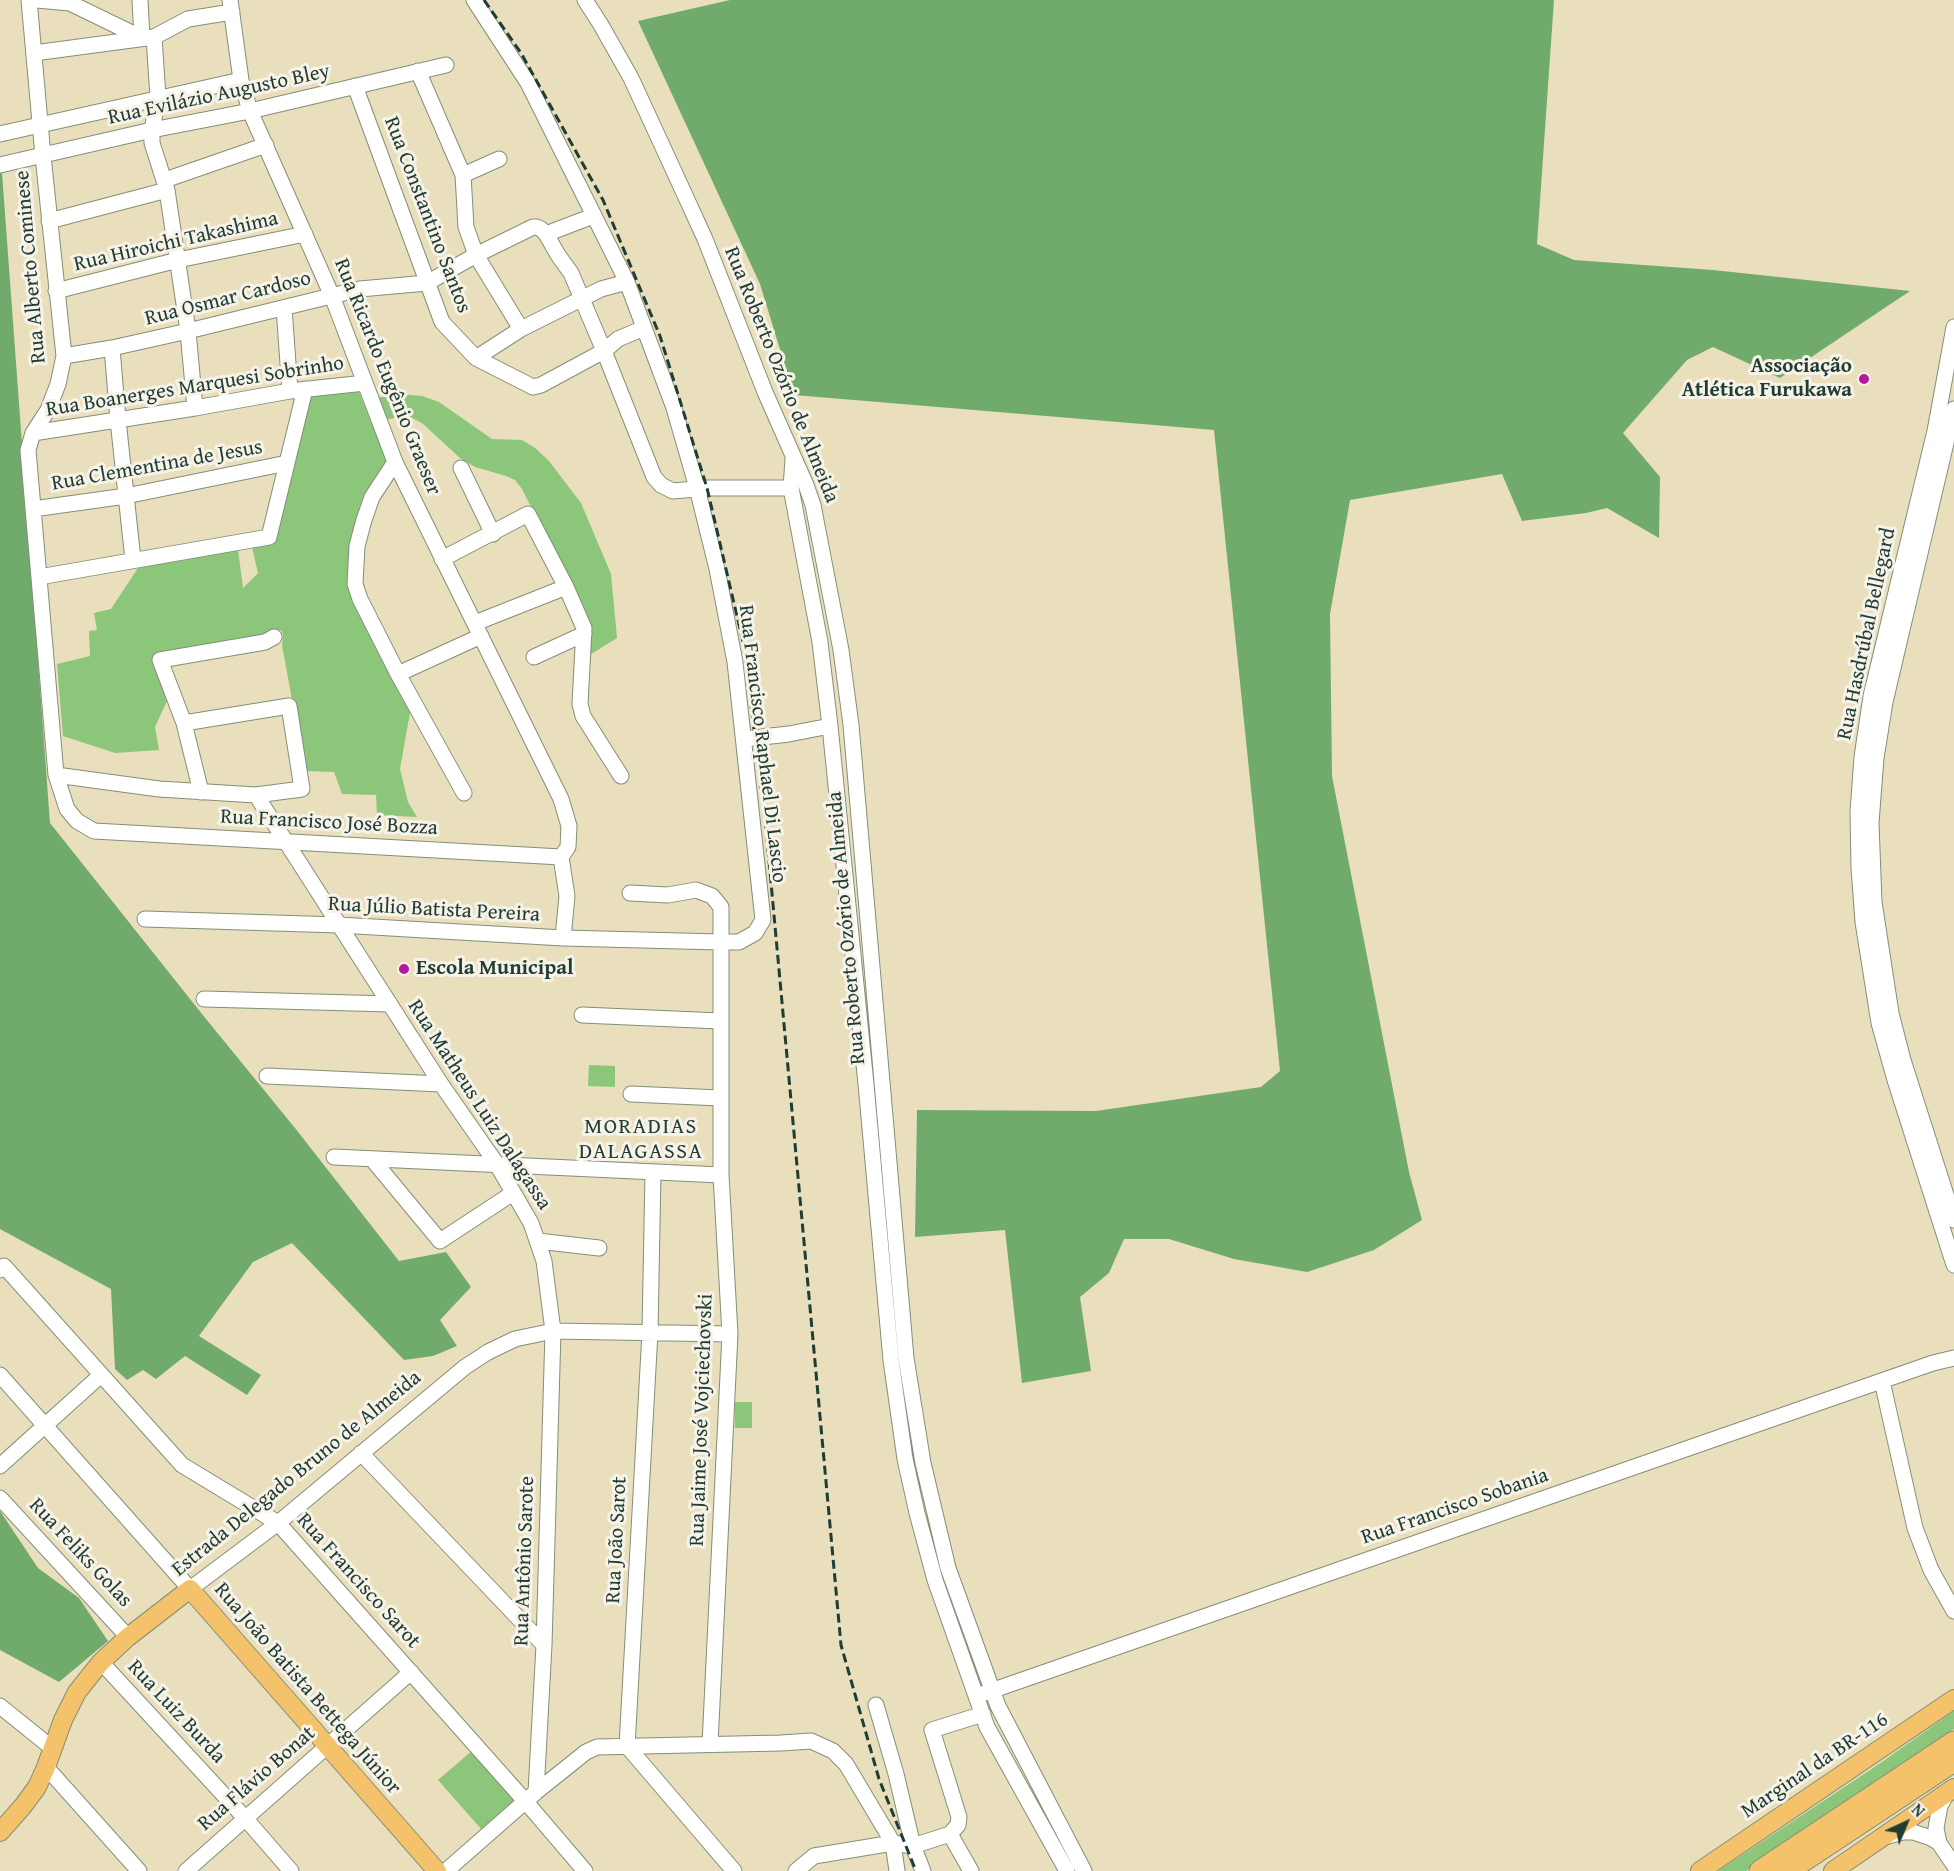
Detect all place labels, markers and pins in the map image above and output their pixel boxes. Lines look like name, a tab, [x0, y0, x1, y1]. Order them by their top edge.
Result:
place label: Associação Atlética Furukawa	[1682, 354, 1852, 404]
marker: Associação Atlética Furukawa	[1857, 372, 1871, 386]
place label: Escola Municipal	[416, 956, 573, 982]
marker: Escola Municipal	[397, 962, 411, 976]

